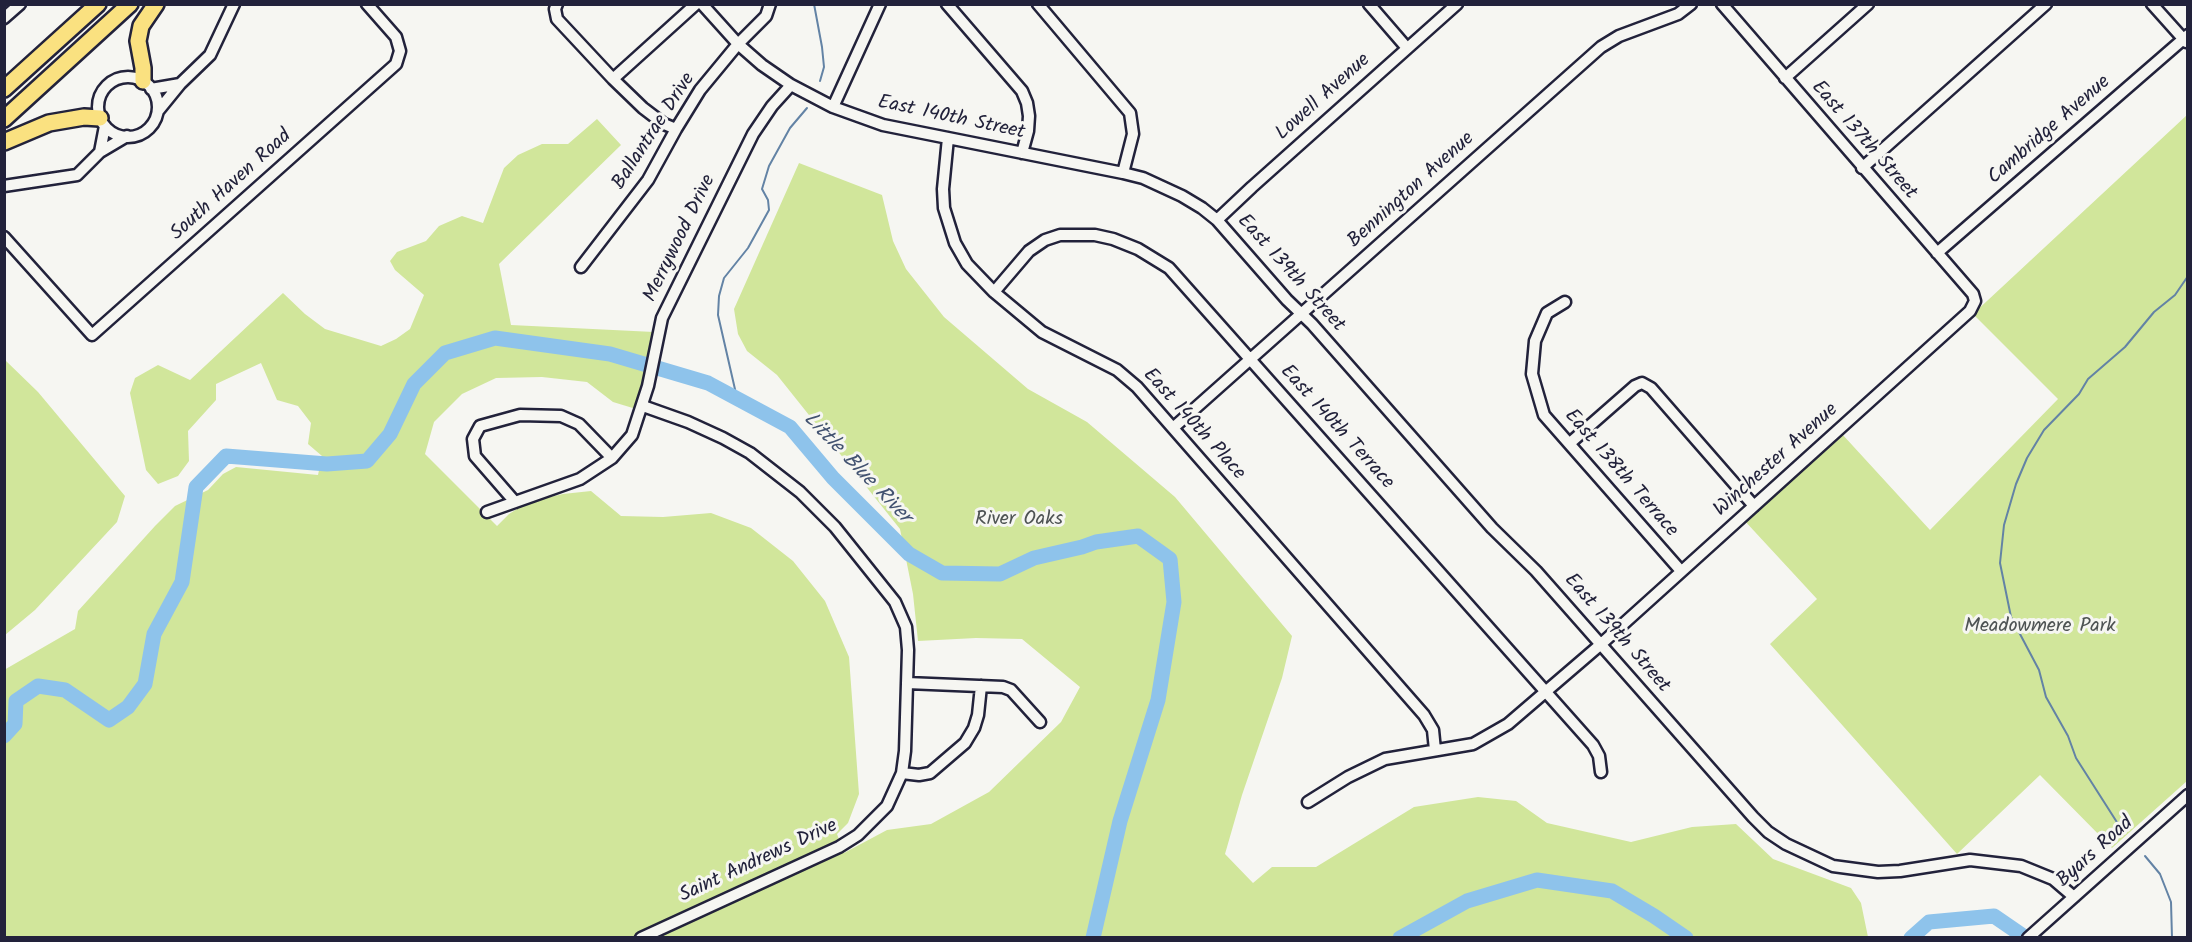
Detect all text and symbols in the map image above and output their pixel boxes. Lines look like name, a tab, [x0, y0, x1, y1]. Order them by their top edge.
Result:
street label: Lowell Avenue	[1272, 49, 1376, 147]
street label: Ballantrae Drive	[608, 69, 702, 195]
street label: Cambridge Avenue	[1984, 71, 2116, 191]
street label: East 137th Street	[1805, 77, 1921, 205]
street label: East 140th Street	[875, 92, 1027, 146]
street label: South Haven Road	[166, 125, 298, 247]
street label: Bennington Avenue	[1344, 128, 1480, 254]
street label: Merrywood Drive	[640, 171, 722, 307]
street label: East 139th Street	[1231, 210, 1349, 338]
street label: East 140th Terrace	[1274, 361, 1398, 495]
street label: East 140th Place	[1137, 364, 1249, 486]
street label: Winchester Avenue	[1710, 399, 1844, 523]
street label: East 138th Terrace	[1558, 405, 1682, 543]
water label: Little Blue River	[797, 408, 915, 530]
park label: River Oaks	[975, 509, 1063, 533]
street label: East 139th Street	[1558, 570, 1674, 698]
park label: Meadowmere Park	[1964, 616, 2116, 640]
street label: Byars Road	[2053, 812, 2139, 894]
street label: Saint Andrews Drive	[676, 815, 842, 909]

